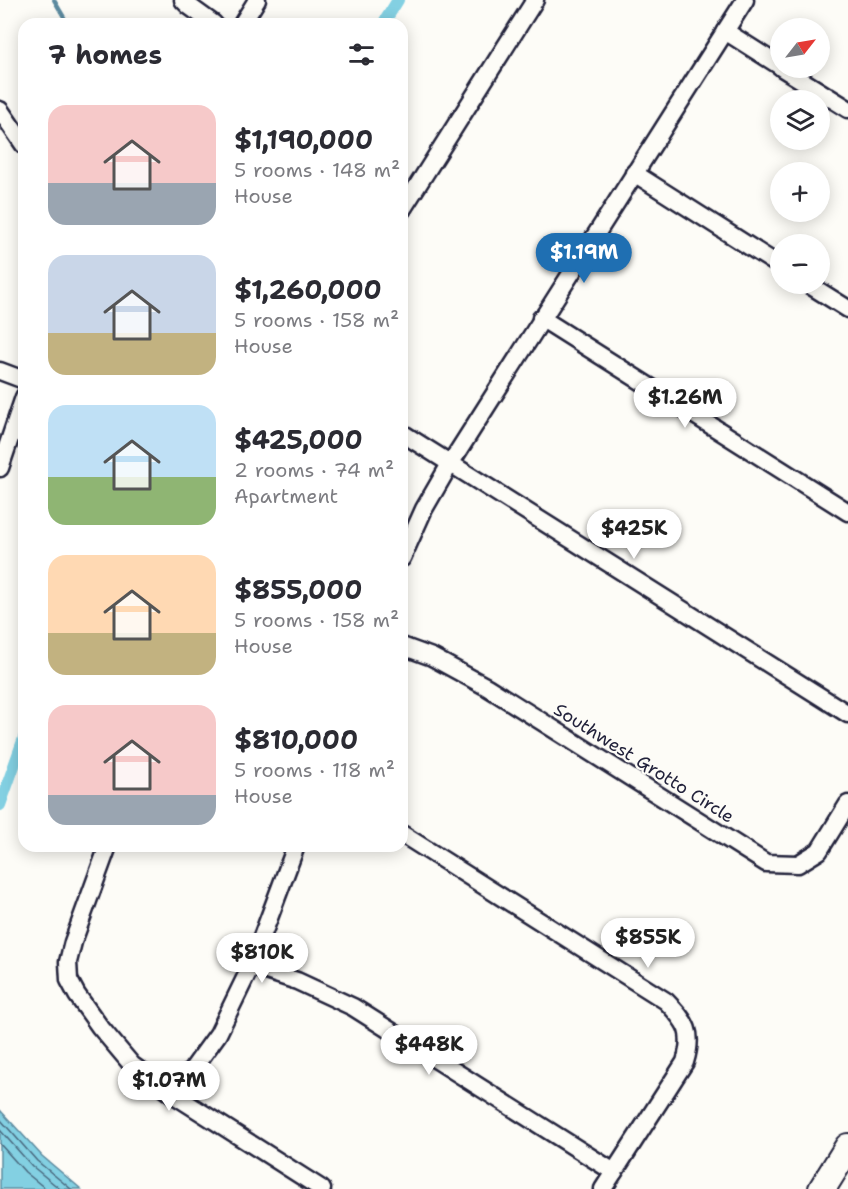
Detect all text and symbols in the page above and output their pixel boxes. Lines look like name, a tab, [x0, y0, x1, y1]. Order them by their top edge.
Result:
north arrow	[770, 18, 830, 78]
map controls	[770, 18, 830, 294]
text: 7 homes	[48, 37, 162, 72]
icon: filters	[345, 38, 378, 71]
button: layers	[770, 90, 830, 150]
text: $1,190,000	[234, 122, 373, 157]
icon: home	[96, 129, 168, 201]
text: 5 rooms · 148 m²	[234, 157, 400, 183]
button: +	[770, 162, 830, 222]
text: House	[234, 183, 293, 209]
pin: $1.19M	[535, 233, 633, 284]
button: −	[770, 234, 830, 294]
text: $1.19M	[550, 239, 618, 265]
text: $1,260,000	[234, 272, 382, 307]
icon: home	[96, 279, 168, 351]
text: 5 rooms · 158 m²	[234, 307, 399, 333]
text: House	[234, 333, 293, 359]
pin: $1.26M	[636, 378, 734, 429]
text: $1.26M	[648, 384, 722, 410]
text: $425,000	[234, 422, 363, 457]
icon: home	[96, 429, 168, 501]
text: 2 rooms · 74 m²	[234, 457, 394, 483]
text: Apartment	[234, 483, 338, 509]
pin: $425K	[592, 509, 676, 560]
text: $425K	[601, 515, 667, 541]
text: $855,000	[234, 572, 362, 607]
icon: home	[96, 579, 168, 651]
text: 5 rooms · 158 m²	[234, 607, 399, 633]
text: House	[234, 633, 293, 659]
street label: Southwest Grotto Circle	[549, 698, 739, 828]
text: $810,000	[234, 722, 358, 757]
icon: home	[96, 729, 168, 801]
text: 5 rooms · 118 m²	[234, 757, 395, 783]
text: House	[234, 783, 293, 809]
pin: $855K	[606, 918, 690, 969]
text: $855K	[615, 924, 681, 950]
pin: $810K	[220, 933, 304, 984]
text: $810K	[230, 939, 294, 965]
pin: $448K	[387, 1025, 471, 1076]
text: $448K	[394, 1031, 464, 1057]
pin: $1.07M	[120, 1061, 218, 1112]
text: $1.07M	[132, 1067, 206, 1093]

